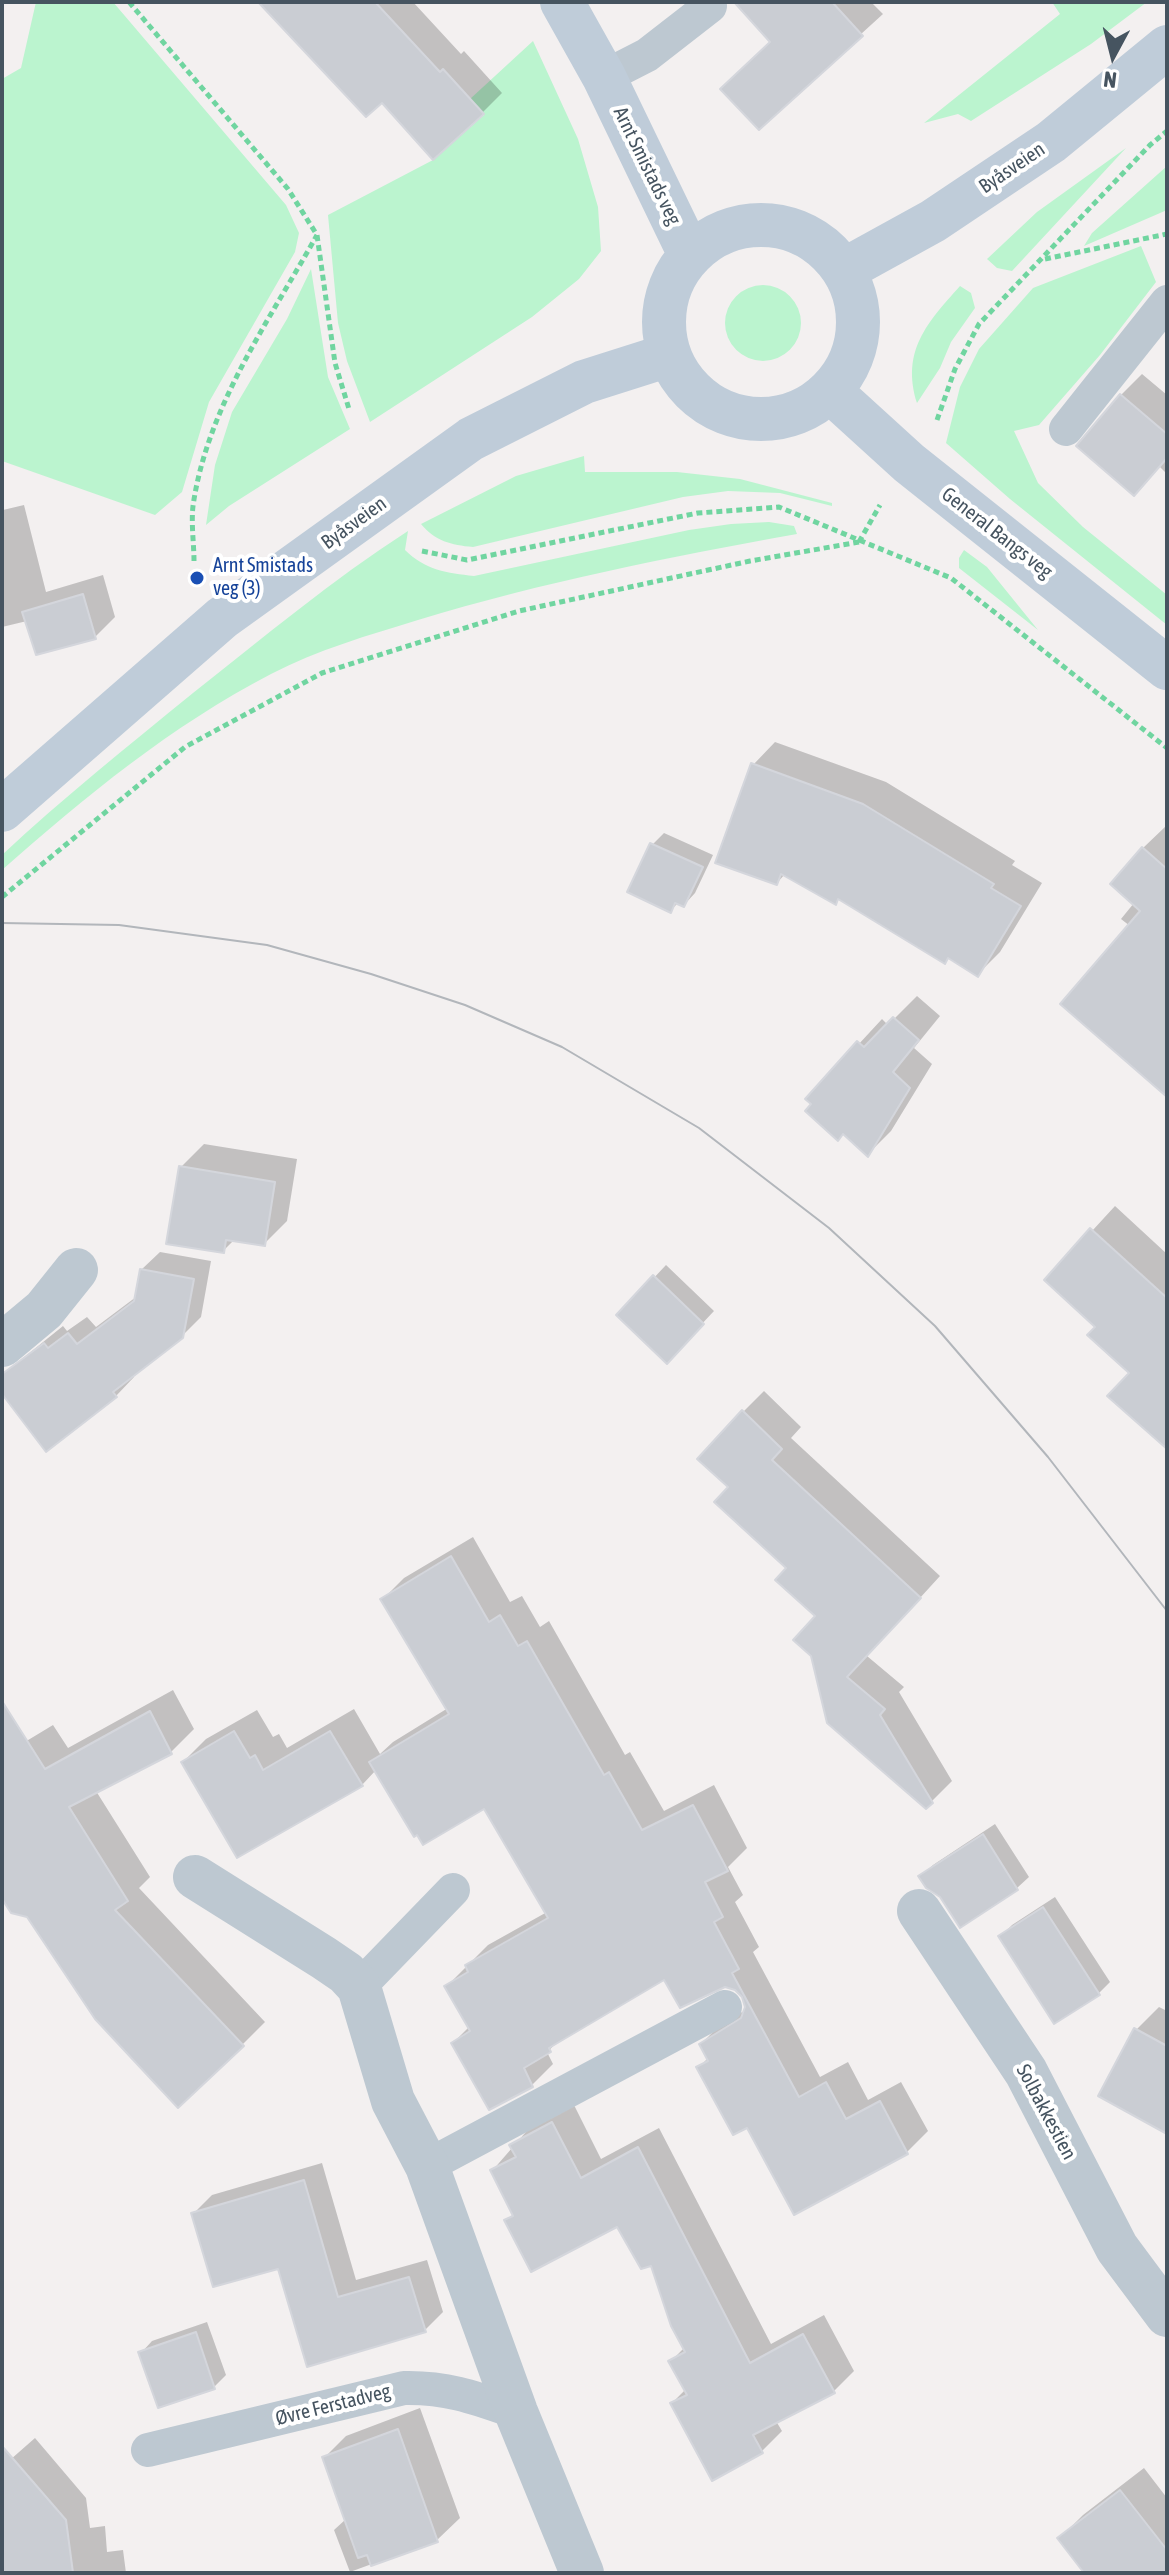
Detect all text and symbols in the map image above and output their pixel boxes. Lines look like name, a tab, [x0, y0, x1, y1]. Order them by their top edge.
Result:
north arrow	[1073, 16, 1153, 96]
text: N	[1102, 66, 1118, 94]
street label: Arnt Smistads veg	[608, 103, 686, 229]
street label: Byåsveien	[974, 137, 1050, 199]
street label: General Bangs veg	[937, 482, 1057, 584]
street label: Byåsveien	[317, 491, 391, 555]
place label: Arnt Smistads veg (3)	[213, 554, 313, 601]
marker: Arnt Smistads veg (3)	[188, 569, 206, 587]
street label: Solbakkestien	[1011, 2060, 1081, 2164]
street label: Øvre Ferstadveg	[273, 2379, 393, 2431]

